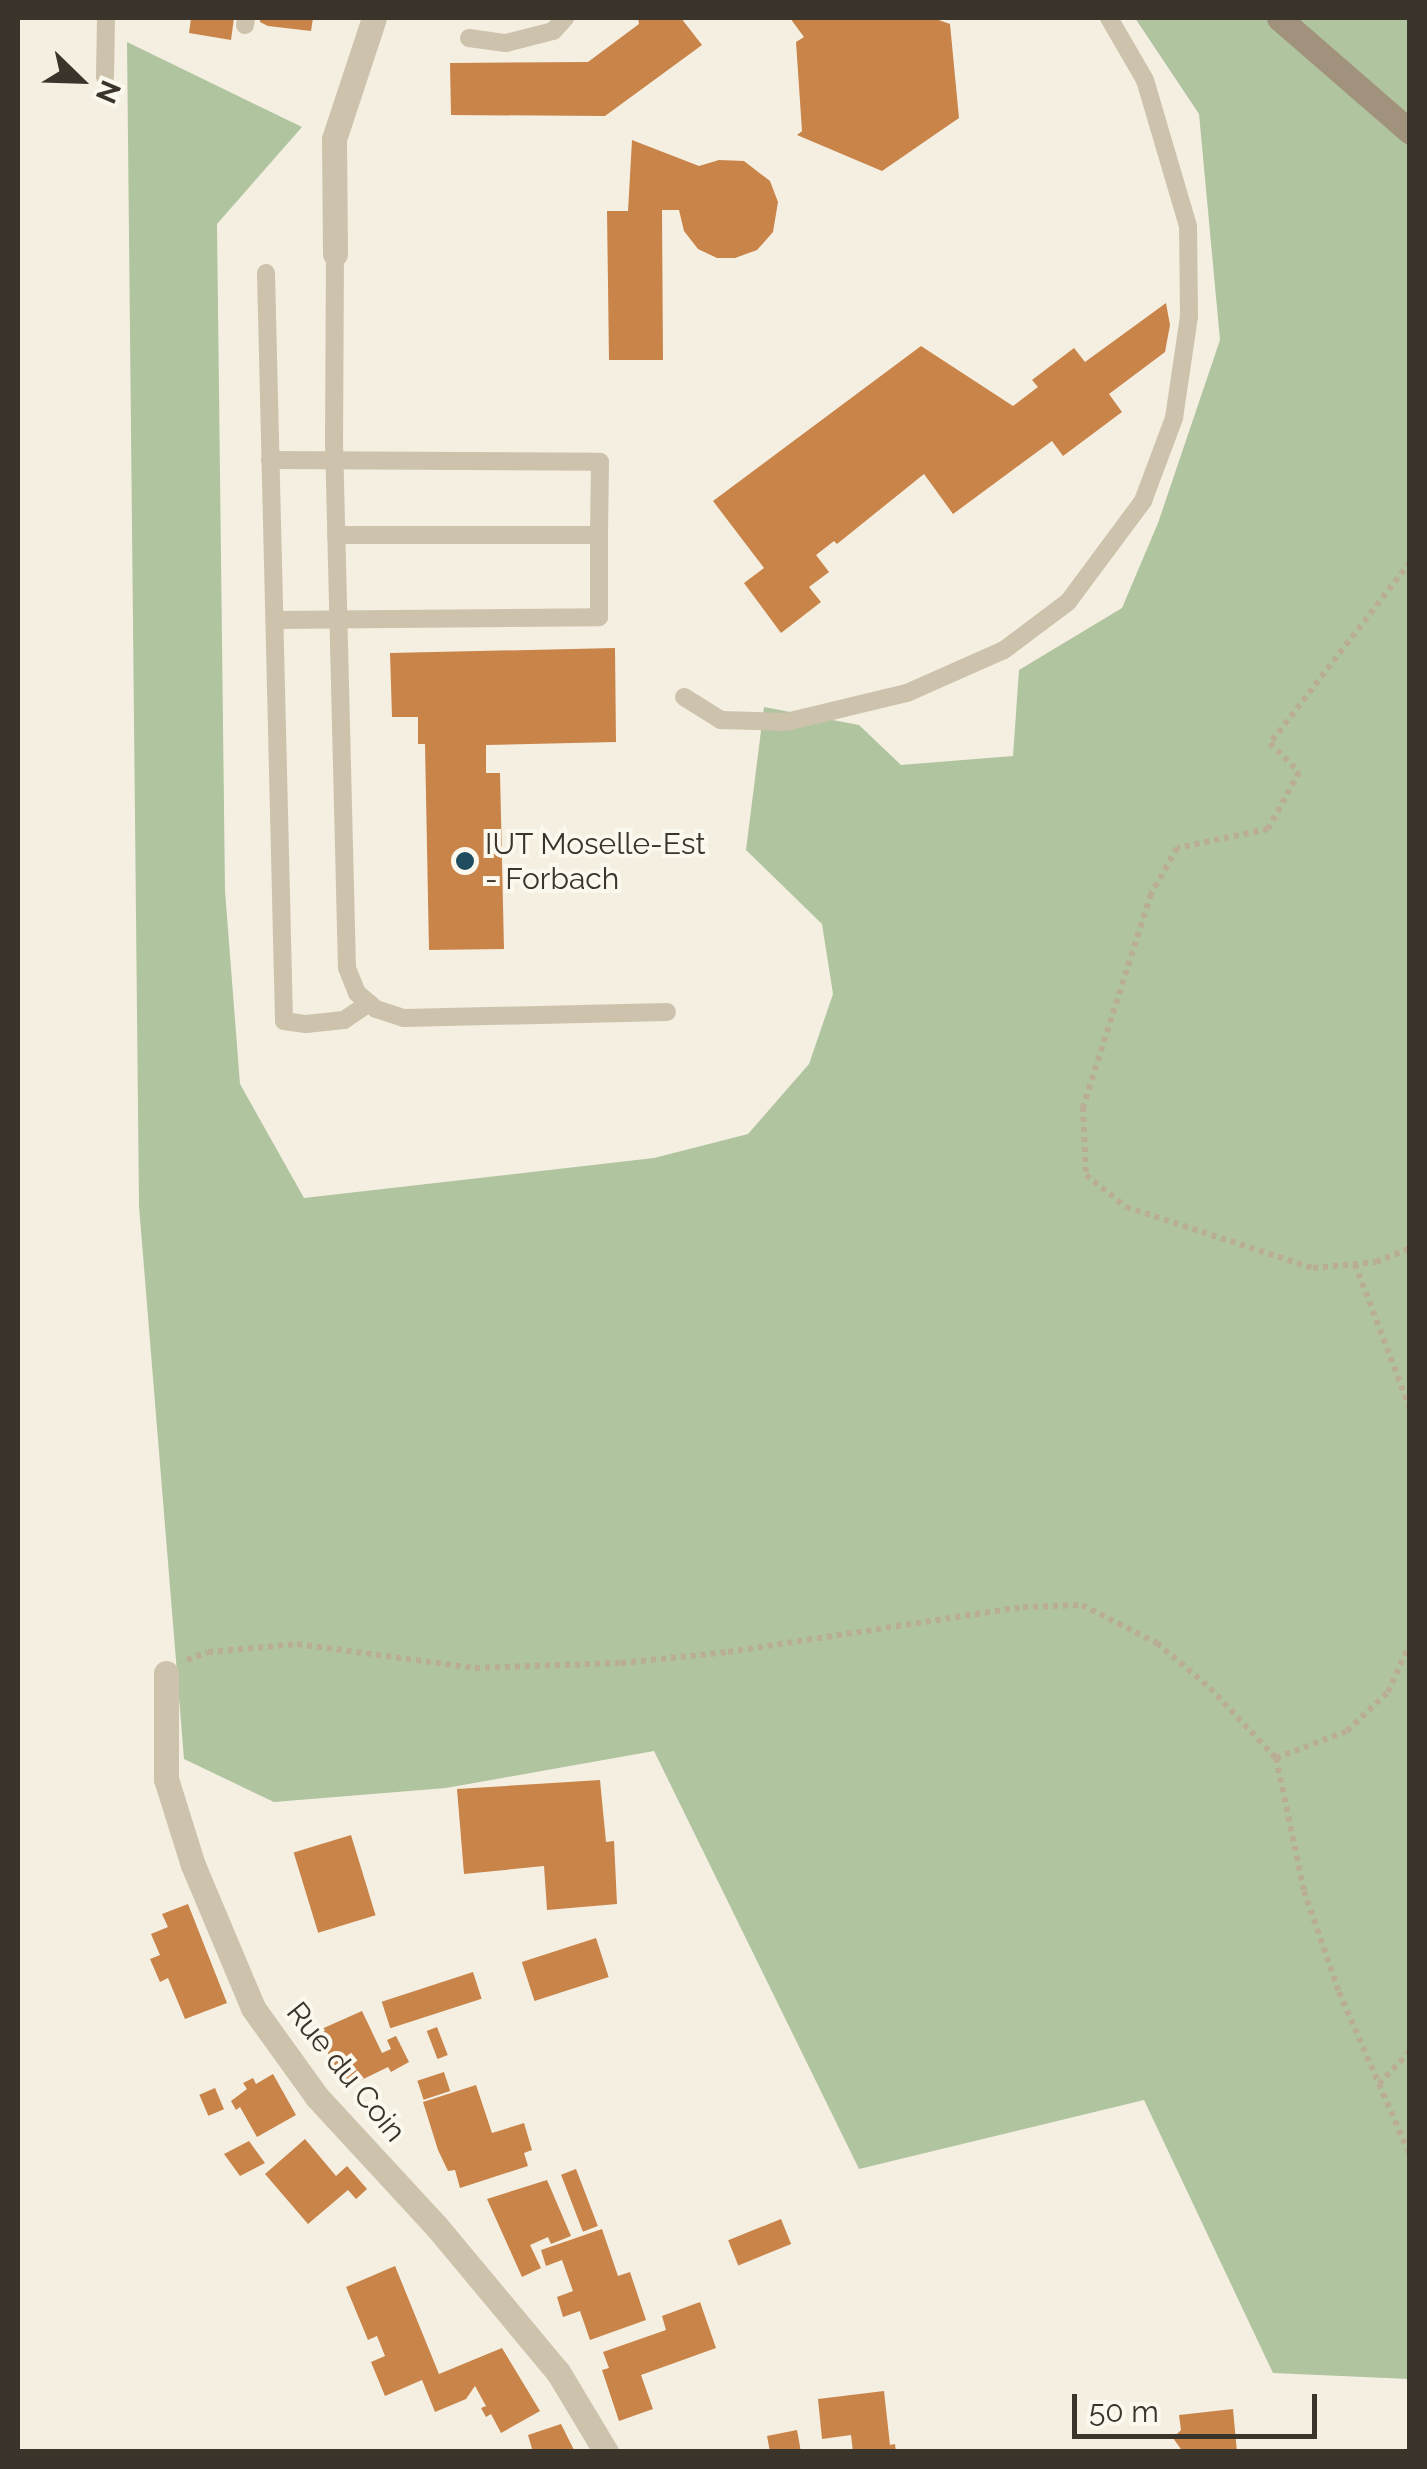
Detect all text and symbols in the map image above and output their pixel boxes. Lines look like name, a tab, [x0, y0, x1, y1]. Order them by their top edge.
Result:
north arrow	[30, 30, 130, 130]
text: N	[89, 76, 127, 108]
place label: IUT Moselle-Est - Forbach	[485, 826, 706, 896]
marker: IUT Moselle-Est - Forbach	[454, 850, 476, 872]
street label: Rue du Coin	[279, 1995, 413, 2149]
scale bar	[1077, 2374, 1322, 2436]
text: 50 m	[1089, 2394, 1159, 2429]

